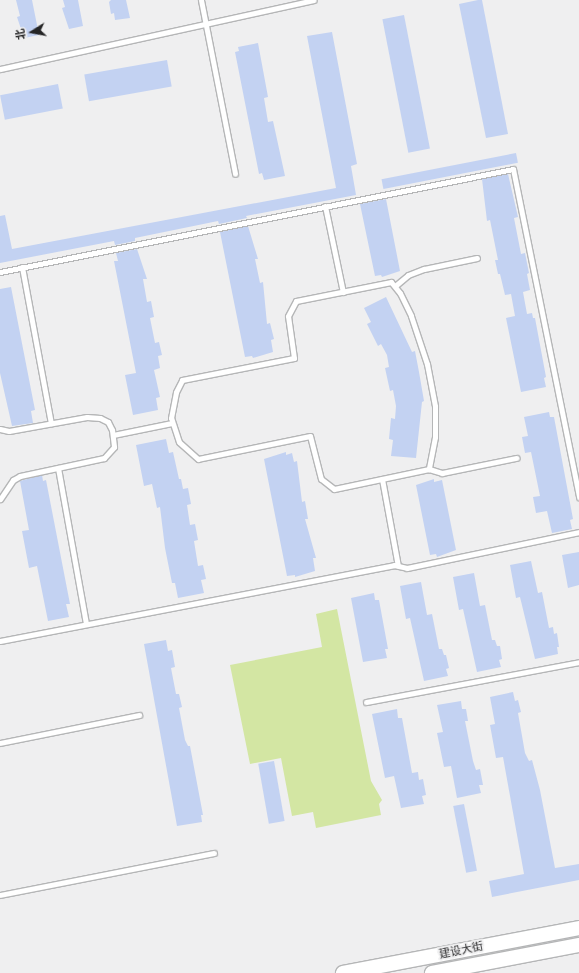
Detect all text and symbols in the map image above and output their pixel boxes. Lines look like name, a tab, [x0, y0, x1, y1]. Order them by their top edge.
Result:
north arrow	[12, 12, 52, 52]
text: 北	[12, 28, 28, 41]
street label: 建设大街	[438, 939, 484, 961]

